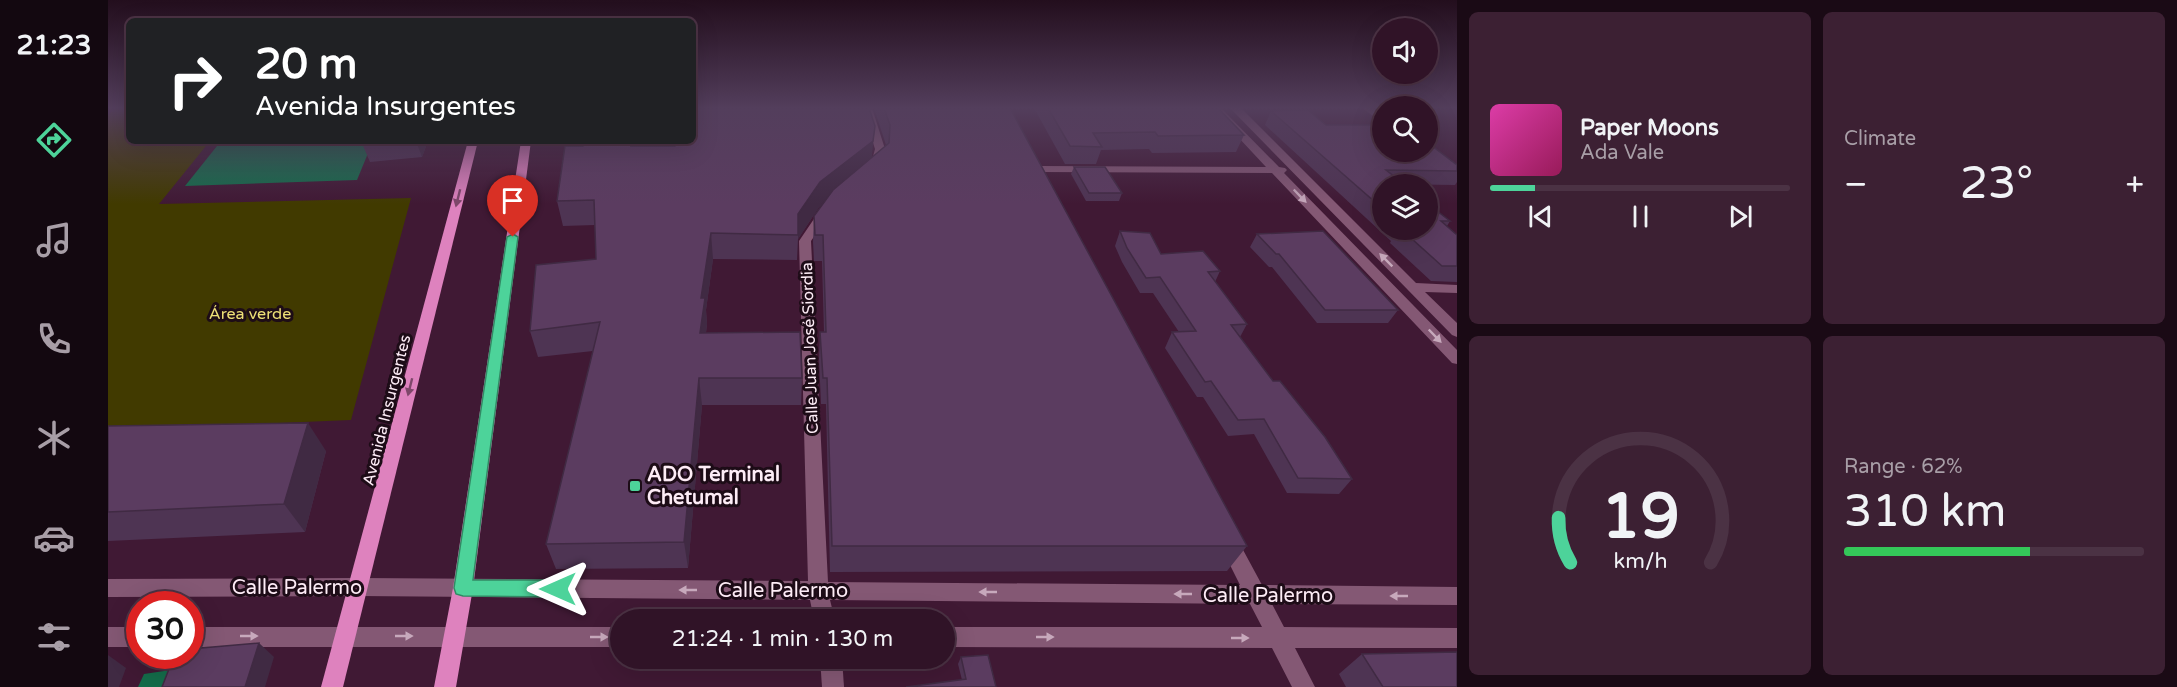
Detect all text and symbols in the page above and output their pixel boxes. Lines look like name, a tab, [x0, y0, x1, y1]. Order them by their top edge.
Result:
map controls	[1372, 18, 1438, 240]
button: sound	[1372, 18, 1438, 84]
text: 21:23	[17, 29, 91, 62]
text: 20 m	[255, 39, 357, 90]
icon: right	[156, 42, 234, 120]
text: Avenida Insurgentes	[255, 90, 516, 123]
button: search	[1372, 96, 1438, 162]
text: Paper Moons	[1580, 115, 1719, 141]
icon: directions	[33, 119, 75, 161]
text: Climate	[1844, 127, 1916, 151]
text: Ada Vale	[1580, 141, 1664, 165]
text: 23°	[1960, 157, 2033, 211]
text: −	[1844, 165, 1868, 204]
text: +	[2125, 165, 2144, 204]
button: layers	[1372, 174, 1438, 240]
pin	[487, 175, 538, 237]
icon: arrive	[496, 184, 529, 217]
one-way arrow	[1293, 188, 1307, 202]
one-way arrow	[453, 189, 462, 207]
icon: previous	[1524, 200, 1557, 233]
icon: pause	[1624, 200, 1657, 233]
icon: next	[1724, 200, 1757, 233]
icon: music	[33, 219, 75, 261]
one-way arrow	[1380, 254, 1394, 268]
street label: Calle Juan José Siordia	[797, 262, 823, 434]
park label: Área verde	[209, 304, 291, 324]
icon: phone	[33, 318, 75, 360]
one-way arrow	[1428, 329, 1442, 343]
street label: Avenida Insurgentes	[359, 333, 415, 488]
one-way arrow	[405, 378, 414, 396]
icon: climate	[33, 417, 75, 459]
text: Range · 62%	[1844, 455, 1963, 479]
place label: ADO Terminal Chetumal	[647, 463, 780, 510]
marker: ADO Terminal Chetumal	[628, 479, 642, 493]
text: 19	[1601, 480, 1679, 555]
text: 310 km	[1844, 485, 2006, 539]
icon: car	[33, 517, 75, 559]
text: km/h	[1613, 548, 1667, 574]
position arrow	[526, 557, 590, 621]
street label: Calle Palermo	[232, 576, 362, 600]
street label: Calle Palermo	[718, 579, 848, 603]
street label: Calle Palermo	[1203, 584, 1333, 608]
one-way arrow	[678, 585, 697, 595]
one-way arrow	[978, 587, 997, 597]
one-way arrow	[1173, 589, 1192, 599]
speed limit sign: 30	[126, 591, 204, 669]
one-way arrow	[1389, 591, 1408, 601]
icon: filters	[33, 616, 75, 658]
text: 21:24 · 1 min · 130 m	[672, 626, 893, 652]
one-way arrow	[239, 631, 258, 641]
one-way arrow	[395, 631, 414, 641]
one-way arrow	[590, 632, 609, 642]
one-way arrow	[1036, 633, 1055, 642]
one-way arrow	[1231, 633, 1250, 643]

